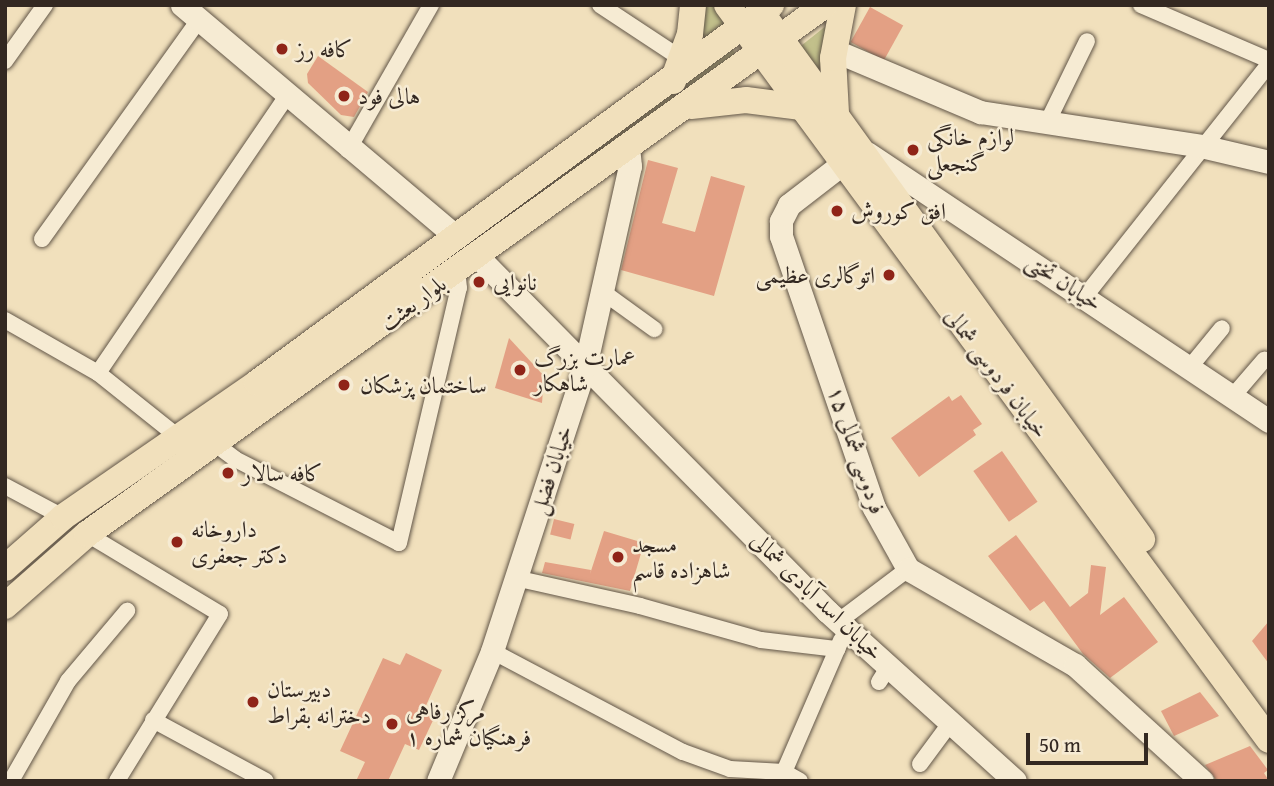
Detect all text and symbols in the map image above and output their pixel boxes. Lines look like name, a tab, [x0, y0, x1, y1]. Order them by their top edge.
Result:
place label: کافه رز	[296, 35, 353, 63]
marker: کافه رز	[274, 41, 290, 57]
place label: هالی فود	[358, 82, 420, 110]
marker: هالی فود	[336, 88, 352, 104]
place label: لوازم خانگی گنجعلی	[927, 123, 1014, 177]
marker: لوازم خانگی گنجعلی	[905, 142, 921, 158]
place label: افق کوروش	[851, 197, 946, 225]
marker: افق کوروش	[829, 203, 845, 219]
street label: خیابان تختی	[1021, 247, 1107, 317]
place label: اتوگالری عظیمی	[756, 261, 875, 289]
marker: اتوگالری عظیمی	[881, 267, 897, 283]
place label: نانوایی	[493, 268, 537, 296]
street label: بلوار بعثت	[374, 270, 452, 336]
marker: نانوایی	[471, 274, 487, 290]
street label: خیابان فردوسی شمالی	[939, 303, 1055, 443]
place label: عمارت بزرگ شاهکار	[534, 343, 635, 397]
marker: عمارت بزرگ شاهکار	[512, 362, 528, 378]
place label: ساختمان پزشکان	[360, 371, 487, 399]
marker: ساختمان پزشکان	[334, 375, 354, 395]
street label: فردوسی شمالی ۱۵	[822, 382, 892, 518]
street label: خیابان فضل	[524, 422, 578, 518]
place label: کافه سالار	[242, 459, 323, 487]
marker: کافه سالار	[220, 465, 236, 481]
place label: داروخانه دکتر جعفری	[191, 515, 287, 569]
street label: خیابان اسد آبادی شمالی	[745, 526, 889, 666]
place label: مسجد شاهزاده قاسم	[632, 530, 730, 584]
marker: داروخانه دکتر جعفری	[169, 534, 185, 550]
marker: مسجد شاهزاده قاسم	[610, 549, 626, 565]
place label: دبیرستان دخترانه بقراط	[267, 675, 371, 729]
marker: دبیرستان دخترانه بقراط	[245, 694, 261, 710]
place label: مرکز رفاهی فرهنگیان شماره ۱	[406, 697, 531, 751]
marker: مرکز رفاهی فرهنگیان شماره ۱	[384, 716, 400, 732]
scale bar	[1029, 720, 1152, 764]
text: 50 m	[1039, 729, 1081, 760]

